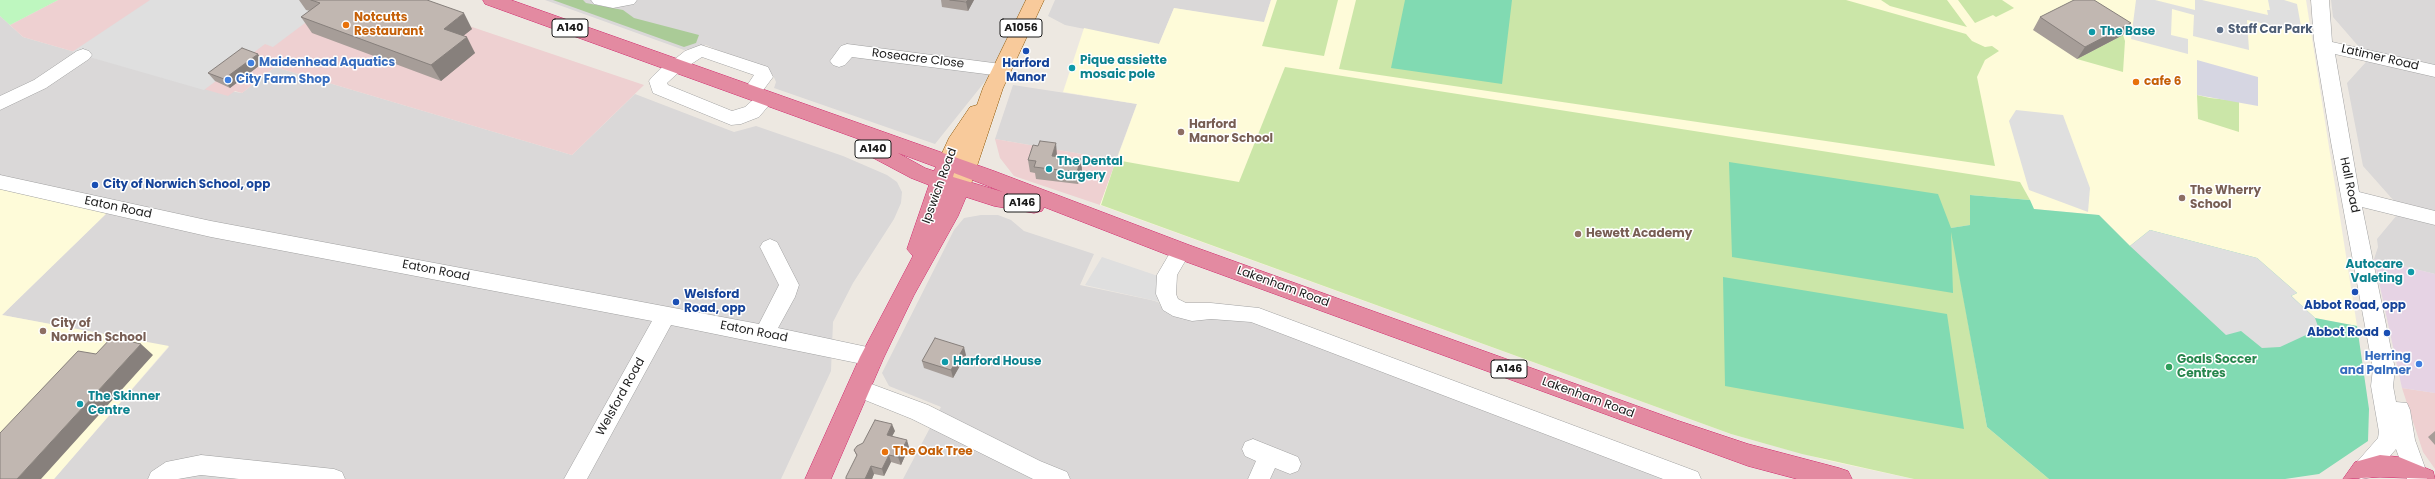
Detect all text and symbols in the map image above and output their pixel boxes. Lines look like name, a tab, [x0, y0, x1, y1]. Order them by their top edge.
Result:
place label: Notcutts Restaurant	[354, 11, 423, 39]
road number: A140	[552, 19, 588, 37]
road number: A1056	[1000, 19, 1042, 37]
marker: Notcutts Restaurant	[341, 20, 351, 30]
place label: Staff Car Park	[2228, 23, 2313, 37]
place label: The Base	[2100, 25, 2155, 39]
marker: Staff Car Park	[2215, 25, 2225, 35]
marker: The Base	[2087, 27, 2097, 37]
street label: Latimer Road	[2340, 42, 2420, 74]
street label: Roseacre Close	[871, 46, 965, 72]
marker: Harford Manor	[1021, 46, 1031, 56]
place label: Pique assiette mosaic pole	[1080, 54, 1167, 82]
place label: Maidenhead Aquatics	[259, 56, 395, 70]
place label: Harford Manor	[1002, 57, 1050, 85]
marker: Maidenhead Aquatics	[246, 58, 256, 68]
marker: Pique assiette mosaic pole	[1067, 63, 1077, 73]
place label: City Farm Shop	[236, 73, 330, 87]
marker: City Farm Shop	[223, 75, 233, 85]
place label: cafe 6	[2144, 75, 2181, 89]
marker: cafe 6	[2131, 77, 2141, 87]
place label: Harford Manor School	[1189, 118, 1273, 146]
marker: Harford Manor School	[1176, 127, 1186, 137]
road number: A140	[855, 140, 891, 158]
street label: Ipswich Road	[920, 146, 960, 226]
place label: The Dental Surgery	[1057, 155, 1123, 183]
street label: Hall Road	[2336, 156, 2362, 214]
marker: The Dental Surgery	[1044, 164, 1054, 174]
place label: City of Norwich School, opp	[103, 178, 270, 192]
marker: City of Norwich School, opp	[90, 180, 100, 190]
place label: The Wherry School	[2190, 184, 2261, 212]
marker: The Wherry School	[2177, 193, 2187, 203]
street label: Eaton Road	[83, 194, 153, 222]
road number: A146	[1004, 194, 1040, 212]
place label: Hewett Academy	[1586, 227, 1692, 241]
marker: Hewett Academy	[1573, 229, 1583, 239]
street label: Eaton Road	[401, 257, 471, 285]
place label: Autocare Valeting	[2346, 258, 2403, 286]
street label: Lakenham Road	[1235, 264, 1331, 310]
marker: Autocare Valeting	[2406, 267, 2416, 277]
marker: Abbot Road, opp	[2350, 287, 2360, 297]
place label: Welsford Road, opp	[684, 288, 746, 316]
marker: Welsford Road, opp	[671, 297, 681, 307]
place label: Abbot Road, opp	[2304, 299, 2406, 313]
place label: City of Norwich School	[51, 317, 146, 345]
street label: Eaton Road	[719, 318, 789, 346]
marker: City of Norwich School	[38, 326, 48, 336]
place label: Abbot Road	[2307, 326, 2379, 340]
marker: Abbot Road	[2382, 328, 2392, 338]
place label: Herring and Palmer	[2340, 350, 2411, 378]
place label: Goals Soccer Centres	[2177, 353, 2257, 381]
street label: Welsford Road	[594, 355, 648, 439]
place label: Harford House	[953, 355, 1041, 369]
marker: Harford House	[940, 357, 950, 367]
marker: Herring and Palmer	[2414, 359, 2424, 369]
road number: A146	[1491, 360, 1527, 378]
marker: Goals Soccer Centres	[2164, 362, 2174, 372]
street label: Lakenham Road	[1540, 375, 1636, 421]
place label: The Skinner Centre	[88, 390, 160, 418]
marker: The Skinner Centre	[75, 399, 85, 409]
place label: The Oak Tree	[893, 445, 973, 459]
marker: The Oak Tree	[880, 447, 890, 457]

